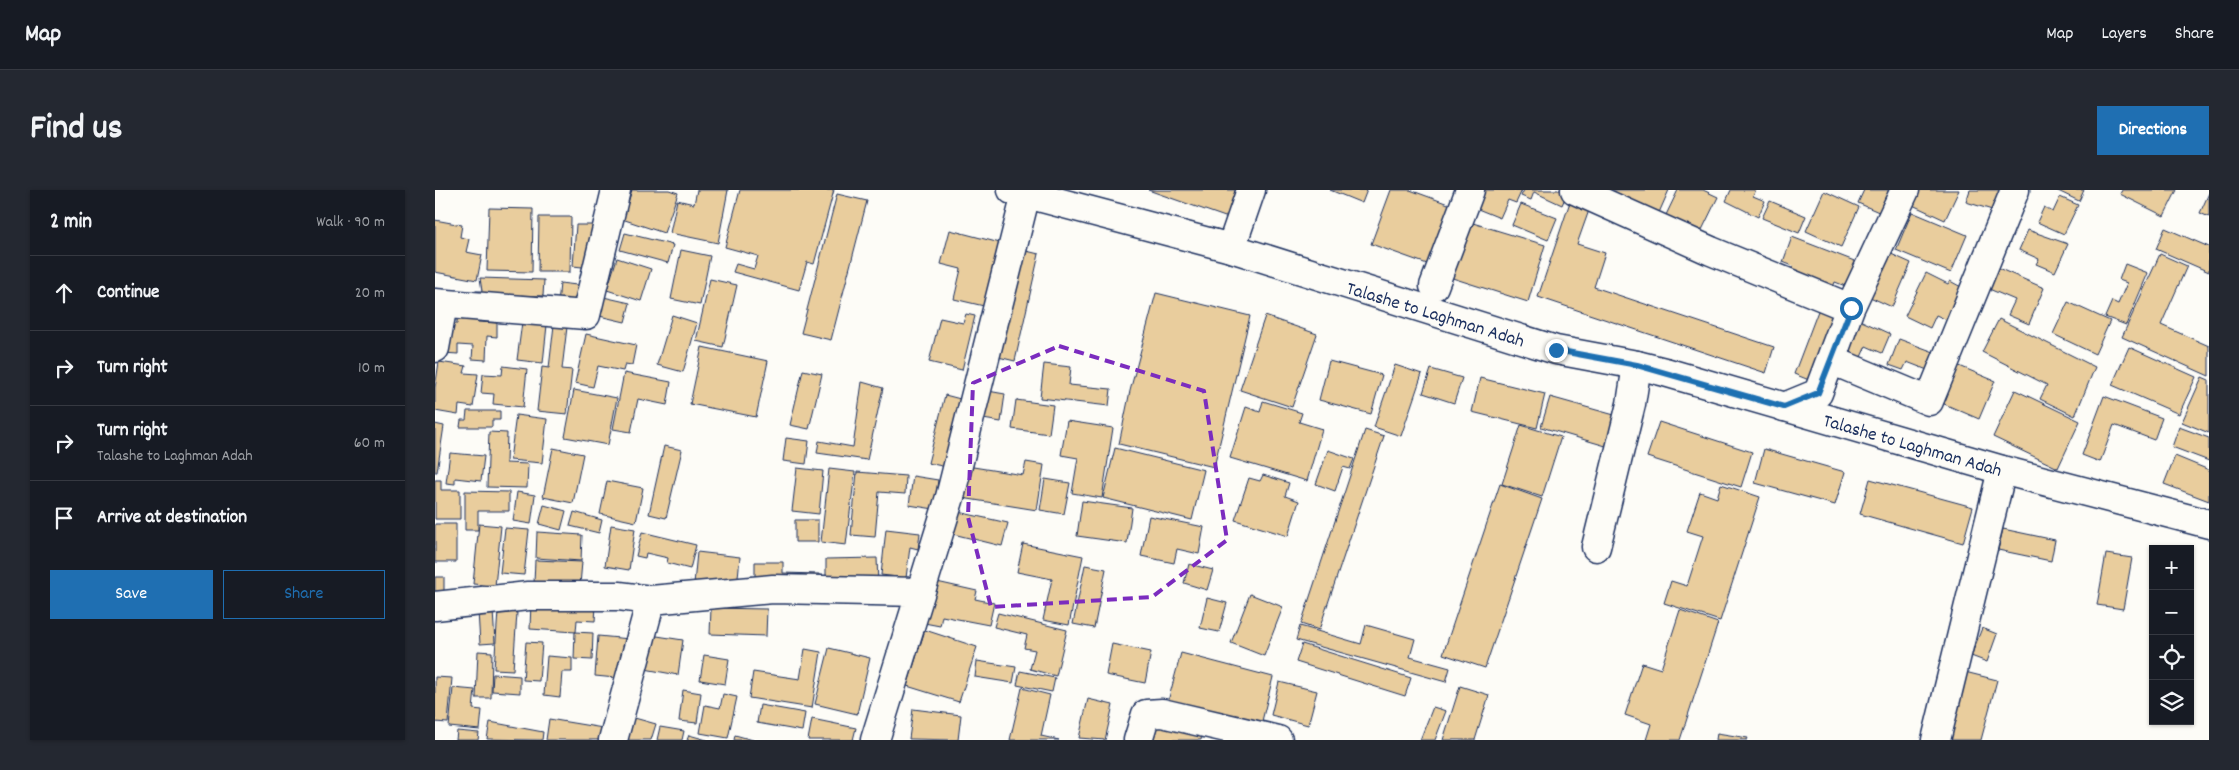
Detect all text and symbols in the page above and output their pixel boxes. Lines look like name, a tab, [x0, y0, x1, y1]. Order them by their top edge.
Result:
text: Map	[25, 18, 61, 52]
text: Map	[2046, 22, 2073, 47]
text: Layers	[2101, 22, 2147, 47]
text: Share	[2175, 22, 2214, 47]
text: Find us	[30, 105, 122, 155]
button: Directions	[2097, 106, 2209, 155]
text: 2 min	[50, 208, 92, 238]
text: Walk · 90 m	[316, 211, 385, 234]
street label: Talashe to Laghman Adah	[1343, 276, 1527, 356]
icon: ahead	[50, 279, 78, 307]
text: Continue	[97, 280, 159, 307]
text: 20 m	[355, 282, 385, 305]
route start	[1840, 297, 1863, 320]
route end	[1545, 339, 1568, 362]
icon: right	[50, 354, 78, 382]
text: Turn right	[97, 355, 168, 382]
text: 10 m	[358, 357, 385, 380]
street label: Talashe to Laghman Adah	[1819, 409, 2005, 486]
text: Turn right	[97, 418, 168, 445]
icon: right	[50, 429, 78, 457]
text: 60 m	[354, 432, 385, 455]
text: Talashe to Laghman Adah	[97, 445, 253, 468]
icon: arrive	[50, 504, 78, 532]
text: Arrive at destination	[97, 505, 247, 532]
map controls	[2149, 545, 2194, 725]
button: +	[2149, 545, 2194, 590]
button: Save	[50, 570, 213, 619]
button: Share	[223, 570, 385, 619]
button: −	[2149, 590, 2194, 635]
button: locate	[2149, 635, 2194, 680]
button: layers	[2149, 680, 2194, 725]

